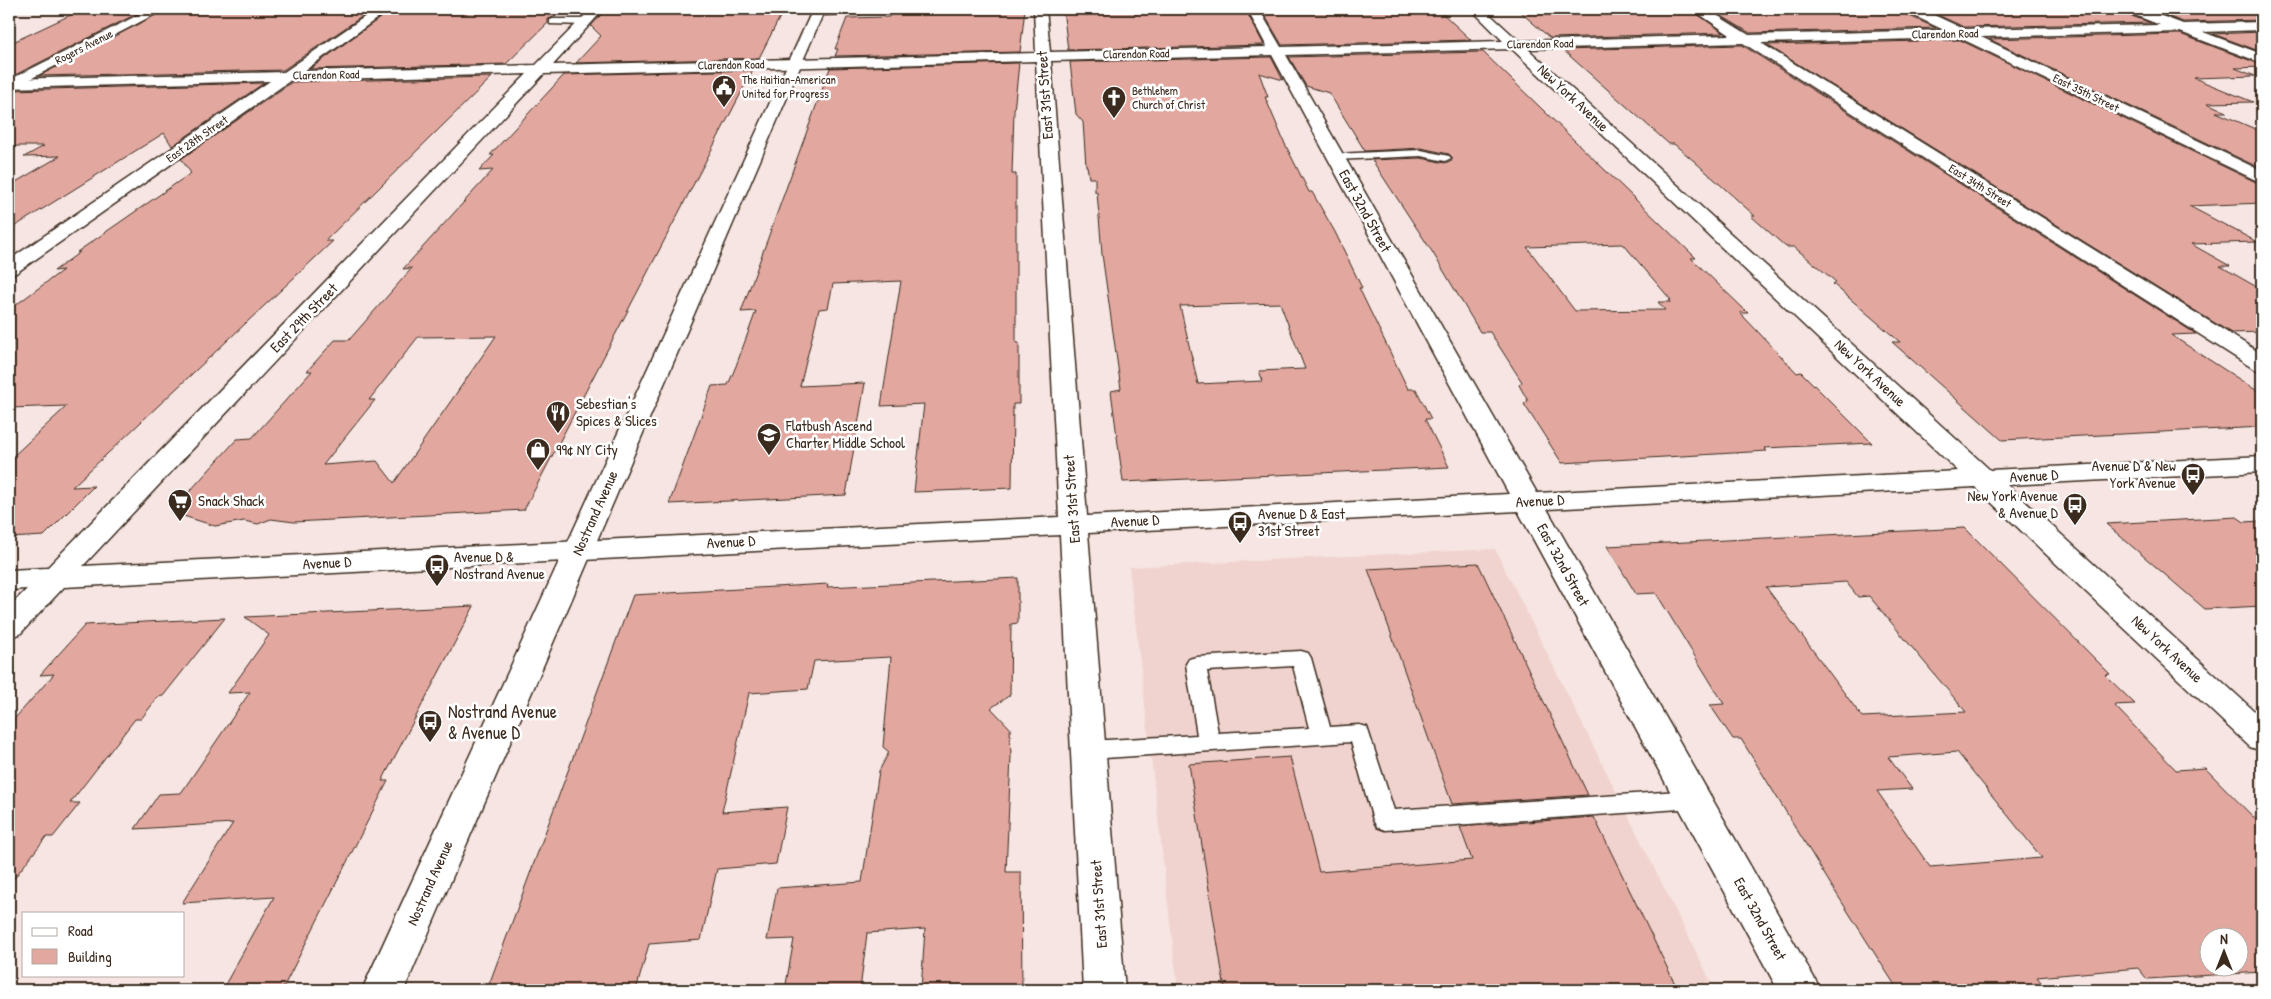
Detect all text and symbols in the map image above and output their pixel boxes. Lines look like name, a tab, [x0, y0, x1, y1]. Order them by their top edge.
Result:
street label: Clarendon Road	[1912, 24, 1979, 43]
street label: Rogers Avenue	[52, 25, 116, 68]
street label: Clarendon Road	[1507, 34, 1574, 53]
street label: Clarendon Road	[1103, 44, 1170, 63]
street label: East 31st Street	[1031, 49, 1058, 140]
street label: Clarendon Road	[698, 55, 765, 74]
street label: New York Avenue	[1533, 59, 1614, 136]
street label: Clarendon Road	[293, 65, 360, 84]
street label: East 35th Street	[2050, 69, 2123, 116]
place label: The Haitian-American United for Progress	[742, 71, 836, 102]
public building icon: The Haitian-American United for Progress	[711, 74, 737, 108]
place label: Bethlehem Church of Christ	[1132, 82, 1206, 113]
church icon: Bethlehem Church of Christ	[1101, 85, 1127, 119]
street label: East 28th Street	[162, 110, 232, 166]
street label: East 34th Street	[1946, 159, 2016, 212]
street label: East 32nd Street	[1334, 166, 1397, 257]
street label: East 29th Street	[265, 278, 343, 357]
street label: New York Avenue	[1830, 334, 1911, 411]
place label: Sebestian's Spices & Slices	[576, 393, 657, 431]
restaurant icon: Sebestian's Spices & Slices	[545, 400, 571, 434]
place label: Flatbush Ascend Charter Middle School	[785, 415, 905, 453]
school or university icon: Flatbush Ascend Charter Middle School	[756, 422, 782, 456]
shop icon: 99¢ NY City	[525, 437, 551, 471]
place label: 99¢ NY City	[556, 439, 618, 460]
street label: East 31st Street	[1058, 453, 1085, 544]
place label: Avenue D & New York Avenue	[2092, 455, 2176, 493]
bus stop icon: Avenue D & New York Avenue	[2180, 462, 2206, 496]
street label: Avenue D	[2009, 464, 2060, 487]
street label: Nostrand Avenue	[566, 467, 623, 559]
place label: New York Avenue & Avenue D	[1967, 485, 2059, 523]
supermarket icon: Snack Shack	[167, 488, 193, 522]
street label: Avenue D	[1515, 489, 1566, 512]
place label: Snack Shack	[198, 490, 264, 511]
bus stop icon: New York Avenue & Avenue D	[2062, 492, 2088, 526]
place label: Avenue D & East 31st Street	[1258, 503, 1346, 541]
street label: Avenue D	[1110, 509, 1161, 532]
bus stop icon: Avenue D & East 31st Street	[1227, 510, 1253, 544]
street label: East 32nd Street	[1532, 520, 1595, 611]
street label: Avenue D	[706, 530, 757, 553]
place label: Avenue D & Nostrand Avenue	[454, 546, 545, 584]
street label: Avenue D	[302, 551, 353, 574]
bus stop icon: Avenue D & Nostrand Avenue	[424, 553, 450, 587]
street label: New York Avenue	[2127, 610, 2208, 687]
place label: Nostrand Avenue & Avenue D	[448, 699, 557, 745]
bus stop icon: Nostrand Avenue & Avenue D	[417, 709, 443, 743]
street label: Nostrand Avenue	[401, 837, 458, 929]
street label: East 31st Street	[1085, 858, 1112, 949]
street label: East 32nd Street	[1729, 874, 1792, 965]
legend	[22, 912, 185, 976]
text: Road	[68, 920, 93, 941]
north arrow	[2198, 926, 2248, 976]
text: N	[2220, 929, 2228, 948]
text: Building	[68, 946, 112, 967]

